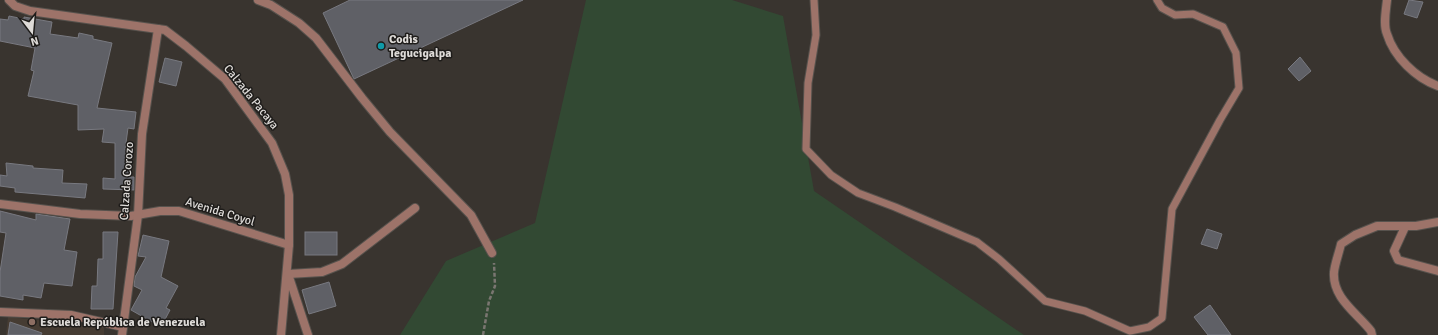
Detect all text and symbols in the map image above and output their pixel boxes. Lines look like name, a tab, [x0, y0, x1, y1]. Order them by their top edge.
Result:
north arrow	[12, 12, 52, 52]
place label: Codis Tegucigalpa	[389, 32, 451, 61]
text: N	[29, 34, 40, 48]
marker: Codis Tegucigalpa	[376, 41, 386, 51]
street label: Calzada Pacaya	[220, 62, 282, 132]
street label: Calzada Corozo	[117, 141, 137, 221]
street label: Avenida Coyol	[183, 194, 257, 230]
place label: Escuela República de Venezuela	[40, 315, 205, 330]
marker: Escuela República de Venezuela	[27, 317, 37, 327]

